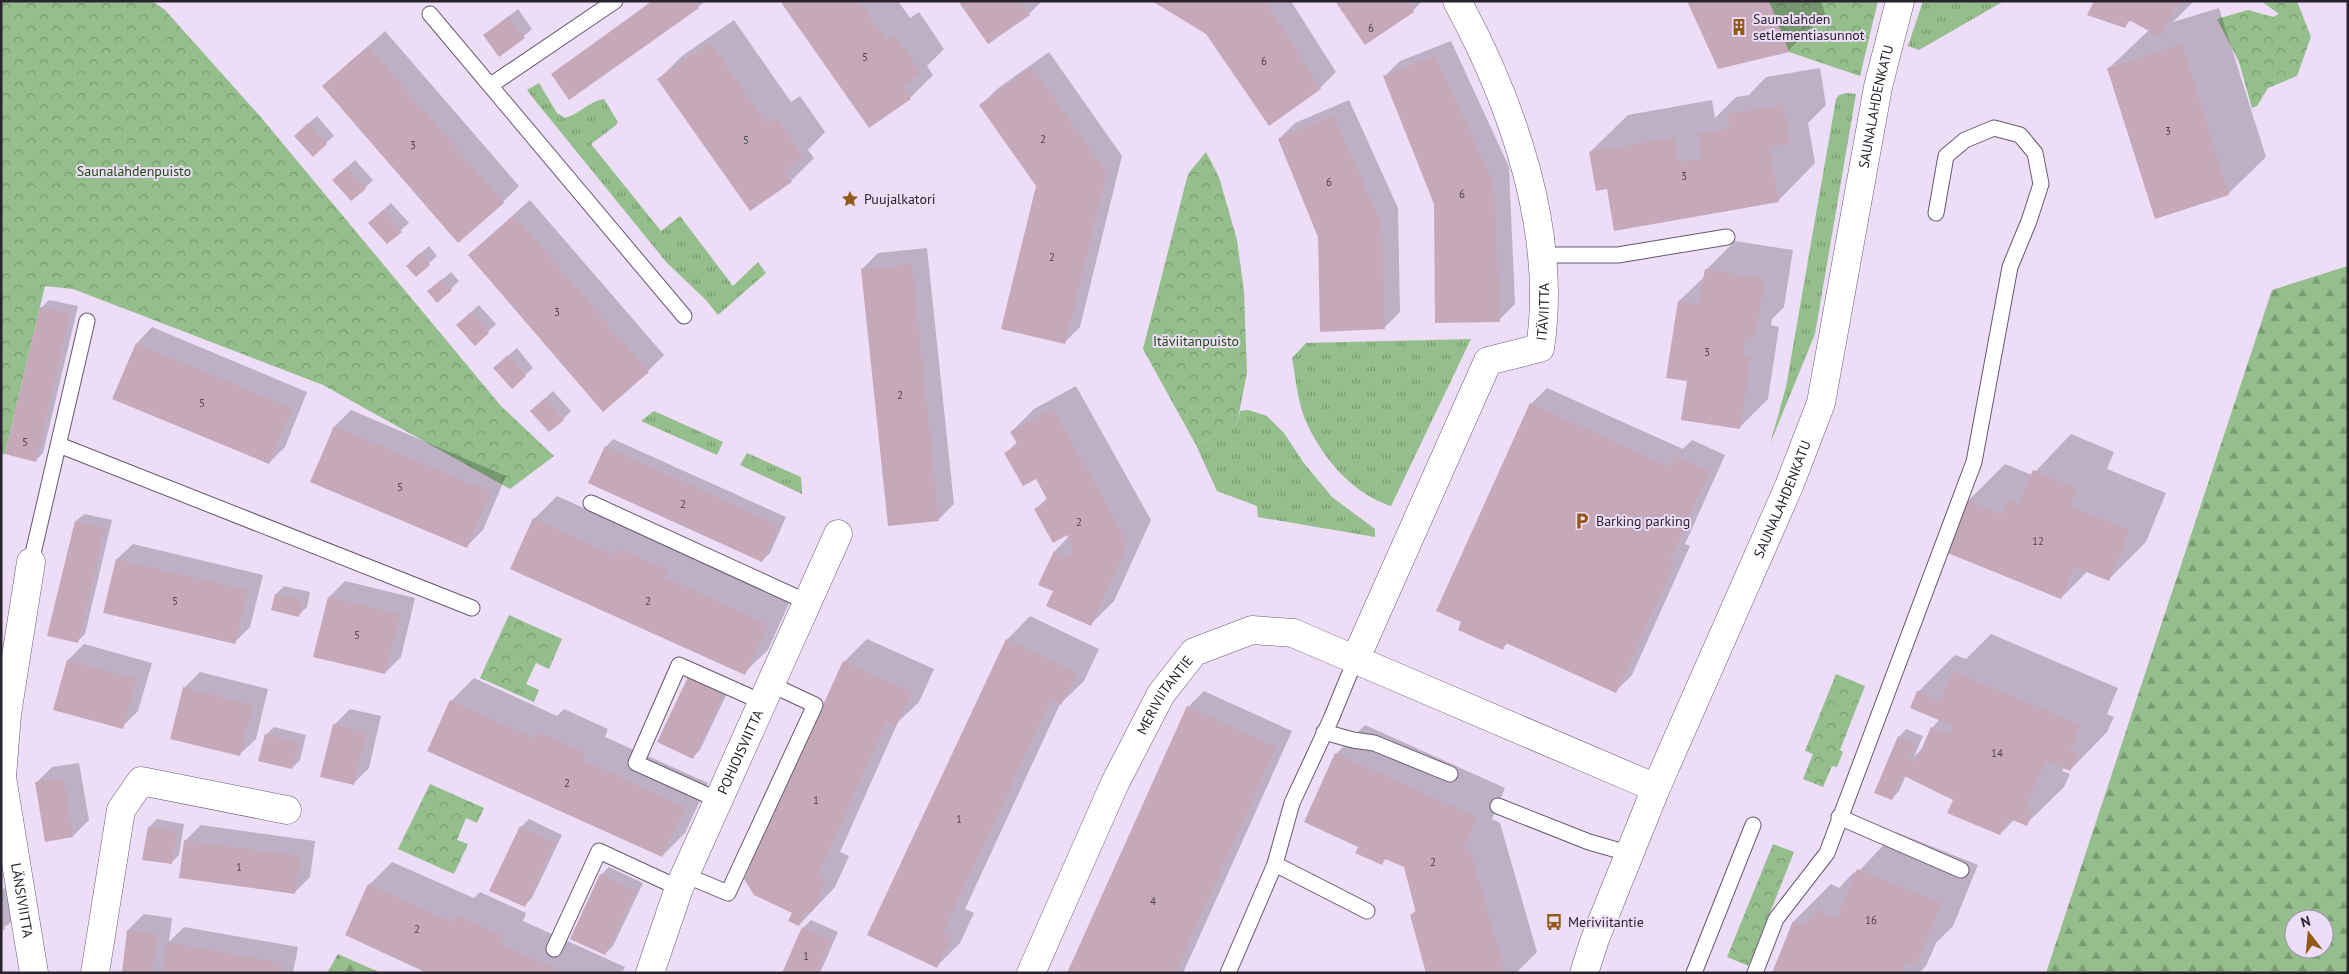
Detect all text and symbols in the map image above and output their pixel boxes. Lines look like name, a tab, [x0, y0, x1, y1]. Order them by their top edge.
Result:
place label: Saunalahden setlementiasunnot	[1753, 10, 1865, 44]
building icon: Saunalahden setlementiasunnot	[1729, 17, 1749, 37]
house number: 6	[1368, 21, 1374, 35]
street label: SAUNALAHDENKATU	[1854, 43, 1897, 170]
house number: 5	[862, 50, 868, 64]
house number: 6	[1261, 54, 1267, 68]
house number: 3	[2165, 124, 2171, 138]
house number: 2	[1040, 132, 1046, 146]
house number: 5	[743, 133, 749, 147]
house number: 3	[410, 138, 416, 152]
park label: Saunalahdenpuisto	[77, 162, 191, 180]
house number: 3	[1681, 169, 1687, 183]
house number: 6	[1326, 175, 1332, 189]
house number: 6	[1459, 187, 1465, 201]
place icon: Puujalkatori	[840, 189, 860, 209]
place label: Puujalkatori	[864, 190, 935, 208]
house number: 2	[1049, 250, 1055, 264]
street label: ITÄVIITTA	[1532, 282, 1553, 342]
house number: 3	[554, 305, 560, 319]
park label: Itäviitanpuisto	[1153, 332, 1239, 350]
house number: 3	[1704, 345, 1710, 359]
house number: 2	[897, 388, 903, 402]
house number: 5	[199, 396, 205, 410]
house number: 5	[22, 435, 28, 449]
street label: SAUNALAHDENKATU	[1750, 438, 1815, 561]
house number: 5	[397, 480, 403, 494]
house number: 2	[680, 497, 686, 511]
parking icon: Barking parking	[1572, 511, 1592, 531]
place label: Barking parking	[1596, 512, 1690, 530]
house number: 2	[1076, 515, 1082, 529]
house number: 12	[2032, 534, 2044, 548]
house number: 5	[172, 594, 178, 608]
house number: 2	[645, 594, 651, 608]
house number: 5	[354, 628, 360, 642]
street label: MERIVIITANTIE	[1133, 652, 1197, 738]
street label: POHJOISVIITTA	[713, 706, 767, 797]
house number: 14	[1991, 746, 2003, 760]
house number: 2	[564, 776, 570, 790]
house number: 1	[813, 793, 819, 807]
house number: 1	[956, 812, 962, 826]
house number: 2	[1430, 855, 1436, 869]
house number: 1	[236, 860, 242, 874]
street label: LÄNSIVIITTA	[7, 861, 37, 940]
house number: 4	[1150, 894, 1156, 908]
north arrow	[2284, 909, 2334, 959]
bus stop icon: Meriviitantie	[1544, 912, 1564, 932]
text: N	[2299, 912, 2312, 931]
place label: Meriviitantie	[1568, 913, 1644, 931]
house number: 16	[1865, 913, 1877, 927]
house number: 2	[414, 922, 420, 936]
house number: 1	[803, 949, 809, 963]

